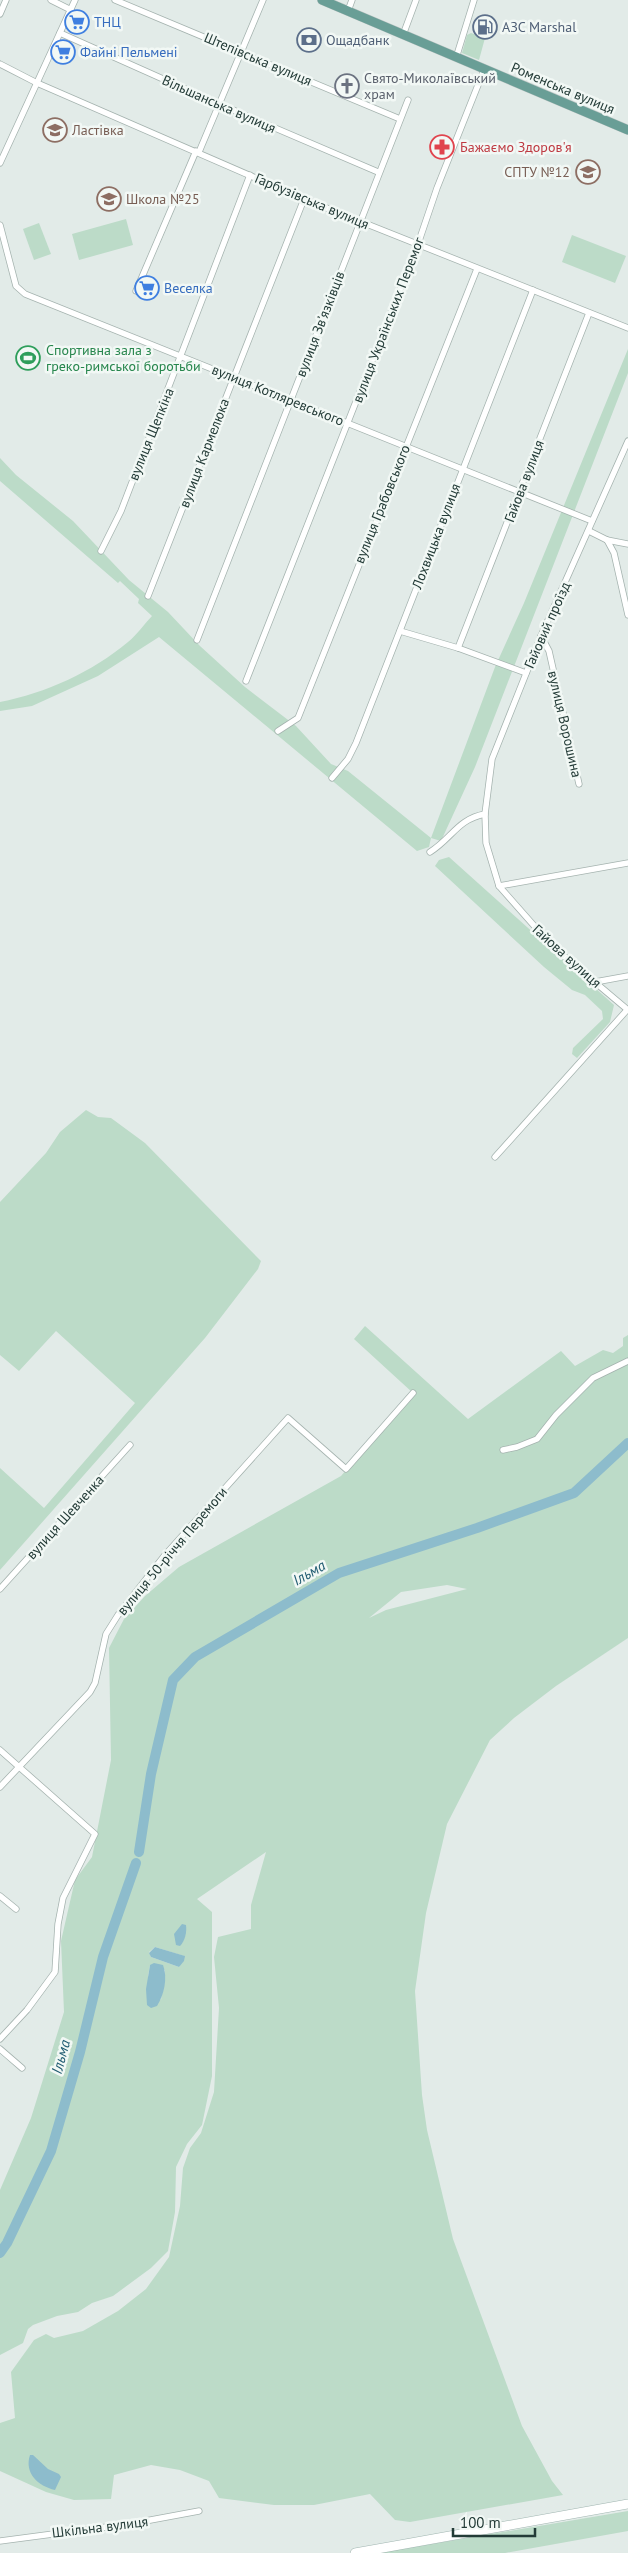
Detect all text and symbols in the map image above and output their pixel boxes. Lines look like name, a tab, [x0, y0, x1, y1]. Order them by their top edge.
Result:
supermarket icon: ТНЦ	[64, 9, 90, 35]
place label: ТНЦ	[94, 13, 121, 31]
fuel station icon: АЗС Marshal	[472, 14, 498, 40]
place label: АЗС Marshal	[502, 18, 576, 36]
bank icon: Ощадбанк	[296, 27, 322, 53]
street label: Штепівська вулиця	[201, 28, 315, 90]
place label: Ощадбанк	[326, 31, 390, 49]
supermarket icon: Файні Пельмені	[50, 39, 76, 65]
place label: Файні Пельмені	[80, 43, 178, 61]
street label: Роменська вулиця	[508, 58, 618, 118]
place label: Свято-Миколаївський храм	[364, 69, 496, 103]
street label: Вільшанська вулиця	[159, 71, 279, 137]
church icon: Свято-Миколаївський храм	[334, 73, 360, 99]
school or university icon: Ластівка	[42, 117, 68, 143]
place label: Ластівка	[71, 121, 124, 139]
pharmacy icon: Бажаємо Здоров'я	[429, 134, 455, 160]
place label: Бажаємо Здоров'я	[460, 138, 572, 156]
school or university icon: СПТУ №12	[575, 159, 601, 185]
place label: СПТУ №12	[504, 163, 570, 181]
street label: Гарбузівська вулиця	[252, 169, 372, 233]
school or university icon: Школа №25	[96, 186, 122, 212]
place label: Школа №25	[126, 190, 200, 208]
street label: вулиця Українських Перемог	[348, 234, 428, 405]
street label: вулиця Звʼязківців	[292, 268, 348, 380]
supermarket icon: Веселка	[134, 275, 160, 301]
place label: Веселка	[164, 279, 213, 297]
place label: Спортивна зала з греко-римської боротьби	[46, 341, 201, 375]
sports icon: Спортивна зала з греко-римської боротьби	[15, 345, 41, 371]
street label: вулиця Котляревського	[209, 360, 347, 430]
street label: вулиця Щепкіна	[124, 385, 178, 483]
street label: вулиця Кармелюка	[175, 396, 233, 510]
street label: Гайова вулиця	[500, 437, 548, 525]
street label: вулиця Грабовського	[350, 442, 414, 566]
street label: Лохвицька вулиця	[407, 481, 464, 592]
street label: Гайовий проїзд	[520, 578, 574, 671]
street label: вулиця Ворошина	[544, 669, 586, 779]
street label: Гайова вулиця	[529, 920, 605, 992]
street label: вулиця Шевченка	[22, 1471, 108, 1563]
street label: вулиця 50-річчя Перемоги	[113, 1483, 231, 1619]
water label: Ільма	[289, 1555, 329, 1590]
water label: Ільма	[47, 2037, 74, 2076]
scale bar	[453, 2506, 536, 2538]
street label: Шкільна вулиця	[51, 2512, 149, 2542]
text: 100 m	[460, 2513, 501, 2532]

